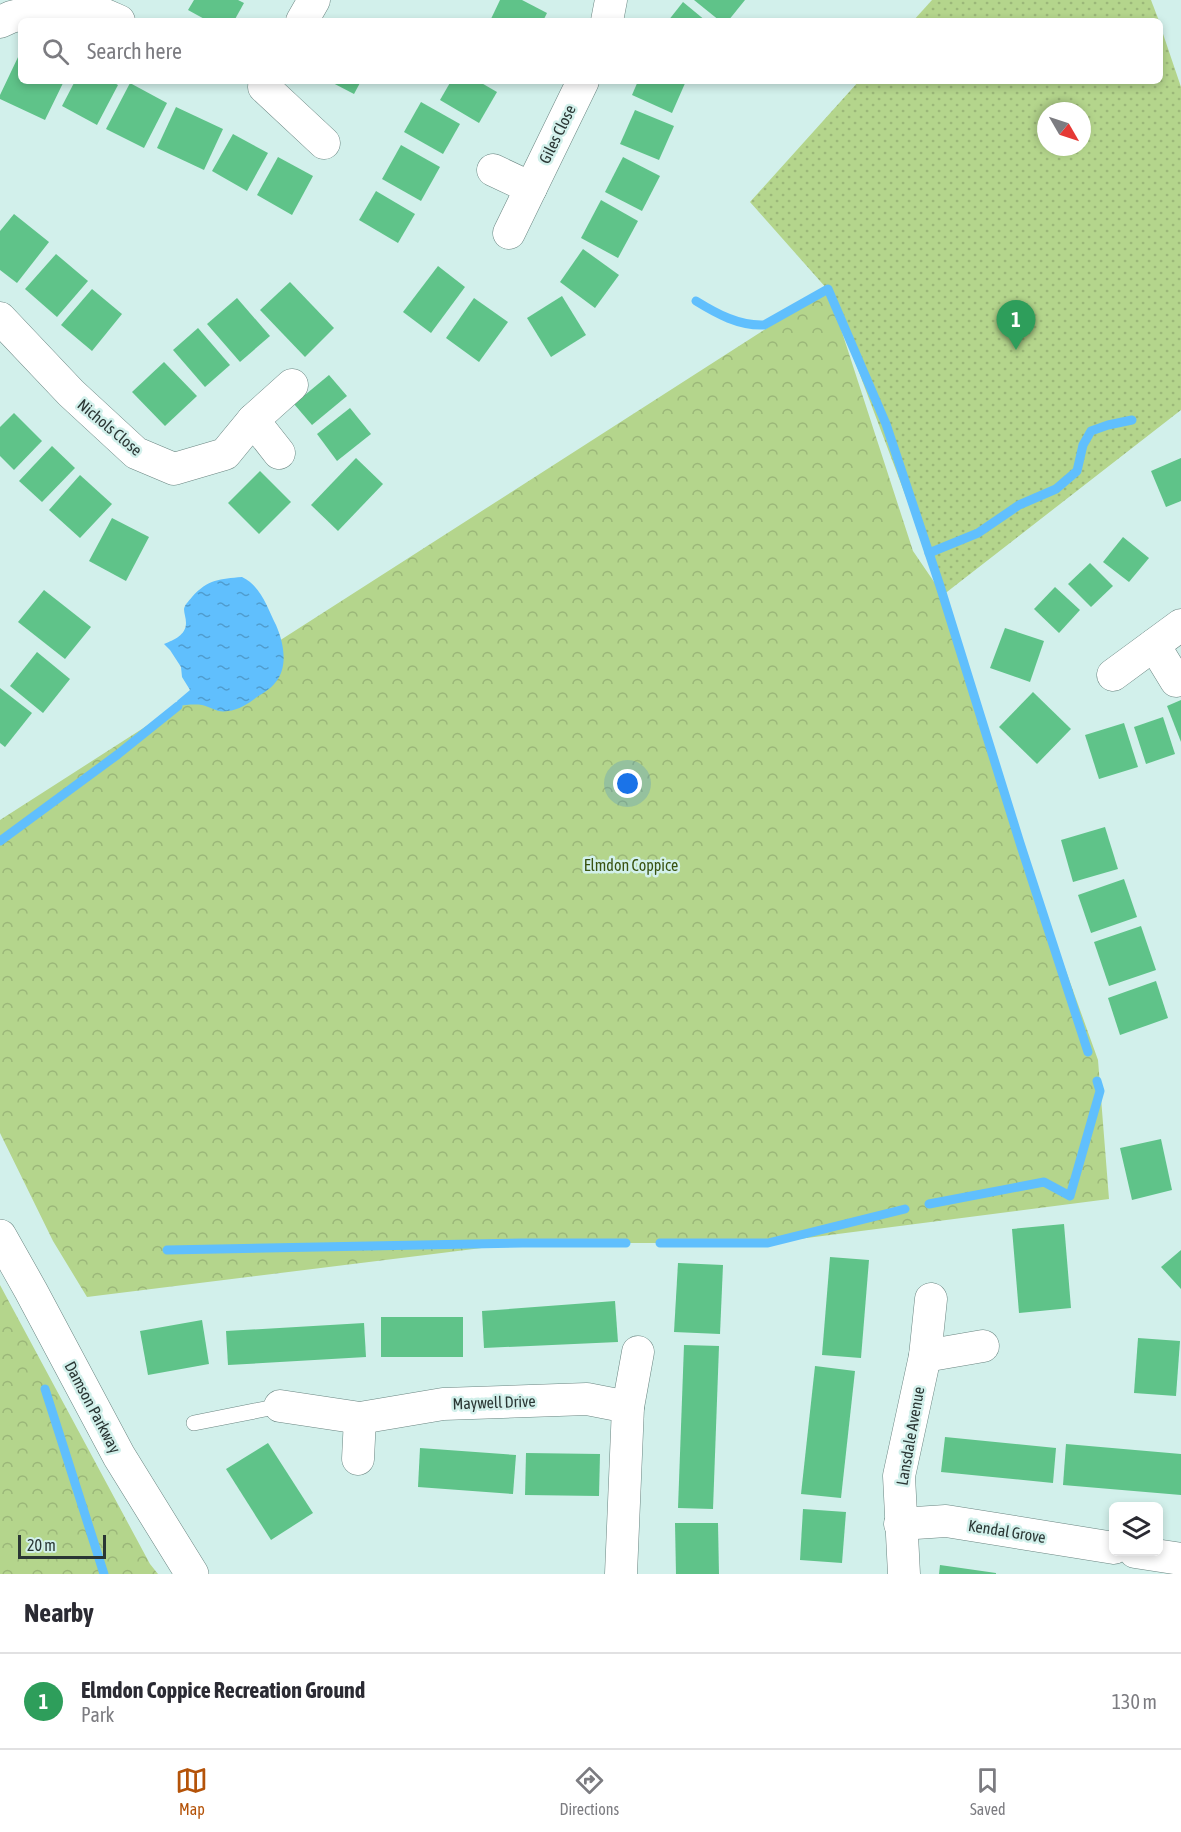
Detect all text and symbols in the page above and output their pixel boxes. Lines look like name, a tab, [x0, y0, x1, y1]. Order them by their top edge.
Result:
search box	[18, 18, 1163, 84]
icon: search	[39, 35, 72, 68]
text: Search here	[87, 38, 182, 64]
street label: Giles Close	[535, 102, 579, 166]
north arrow	[1037, 102, 1091, 156]
pin: 1	[996, 300, 1036, 350]
street label: Nichols Close	[74, 395, 146, 459]
your location	[613, 769, 642, 798]
park label: Elmdon Coppice	[584, 856, 678, 875]
street label: Damson Parkway	[60, 1358, 125, 1457]
street label: Lansdale Avenue	[892, 1385, 928, 1487]
street label: Maywell Drive	[452, 1392, 536, 1413]
map controls	[1109, 1502, 1163, 1556]
button: layers	[1109, 1502, 1163, 1556]
street label: Kendal Grove	[967, 1516, 1047, 1546]
scale bar	[18, 1532, 106, 1560]
text: 20 m	[27, 1536, 56, 1554]
text: Nearby	[24, 1598, 94, 1628]
text: Elmdon Coppice Recreation Ground	[81, 1677, 365, 1703]
text: 1	[39, 1690, 48, 1713]
text: 130 m	[1112, 1690, 1157, 1713]
text: Park	[81, 1703, 114, 1726]
tab: Map	[175, 1764, 208, 1818]
tab: Directions	[559, 1764, 619, 1818]
tab: Saved	[970, 1764, 1005, 1818]

